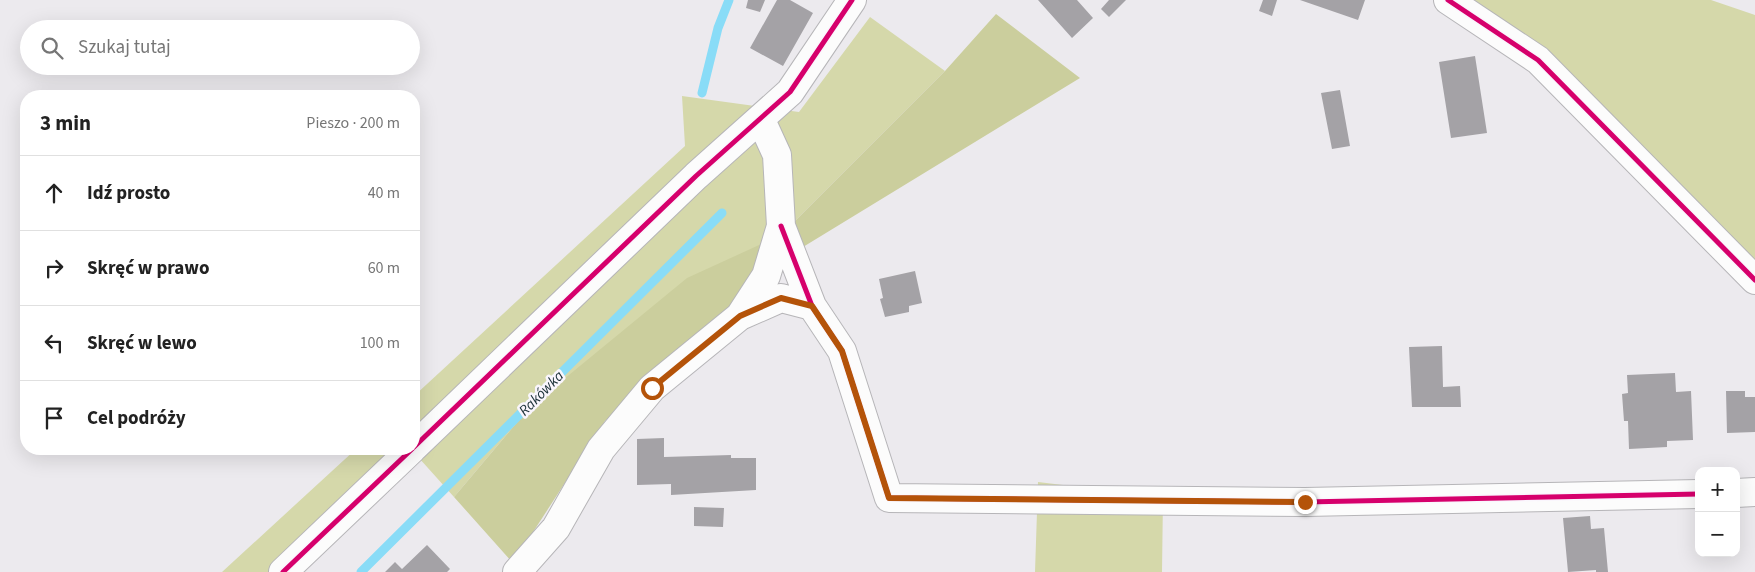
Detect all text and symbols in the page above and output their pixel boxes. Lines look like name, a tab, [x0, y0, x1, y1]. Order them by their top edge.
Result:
search box	[20, 20, 420, 75]
icon: search	[38, 34, 66, 62]
text: Szukaj tutaj	[78, 34, 171, 61]
text: 3 min	[40, 108, 91, 138]
text: Pieszo · 200 m	[306, 112, 400, 134]
icon: ahead	[40, 179, 68, 207]
text: Idź prosto	[87, 180, 170, 207]
text: 40 m	[368, 182, 400, 204]
icon: right	[40, 254, 68, 282]
text: Skręć w prawo	[87, 255, 209, 282]
text: 60 m	[368, 257, 400, 279]
icon: left	[40, 329, 68, 357]
text: Skręć w lewo	[87, 330, 197, 357]
text: 100 m	[360, 332, 400, 354]
water label: Rakówka	[514, 366, 569, 421]
route start	[641, 377, 664, 400]
icon: arrive	[40, 404, 68, 432]
text: Cel podróży	[87, 405, 186, 432]
map controls	[1695, 467, 1740, 557]
button: +	[1695, 467, 1740, 512]
route end	[1294, 491, 1317, 514]
button: −	[1695, 512, 1740, 557]

